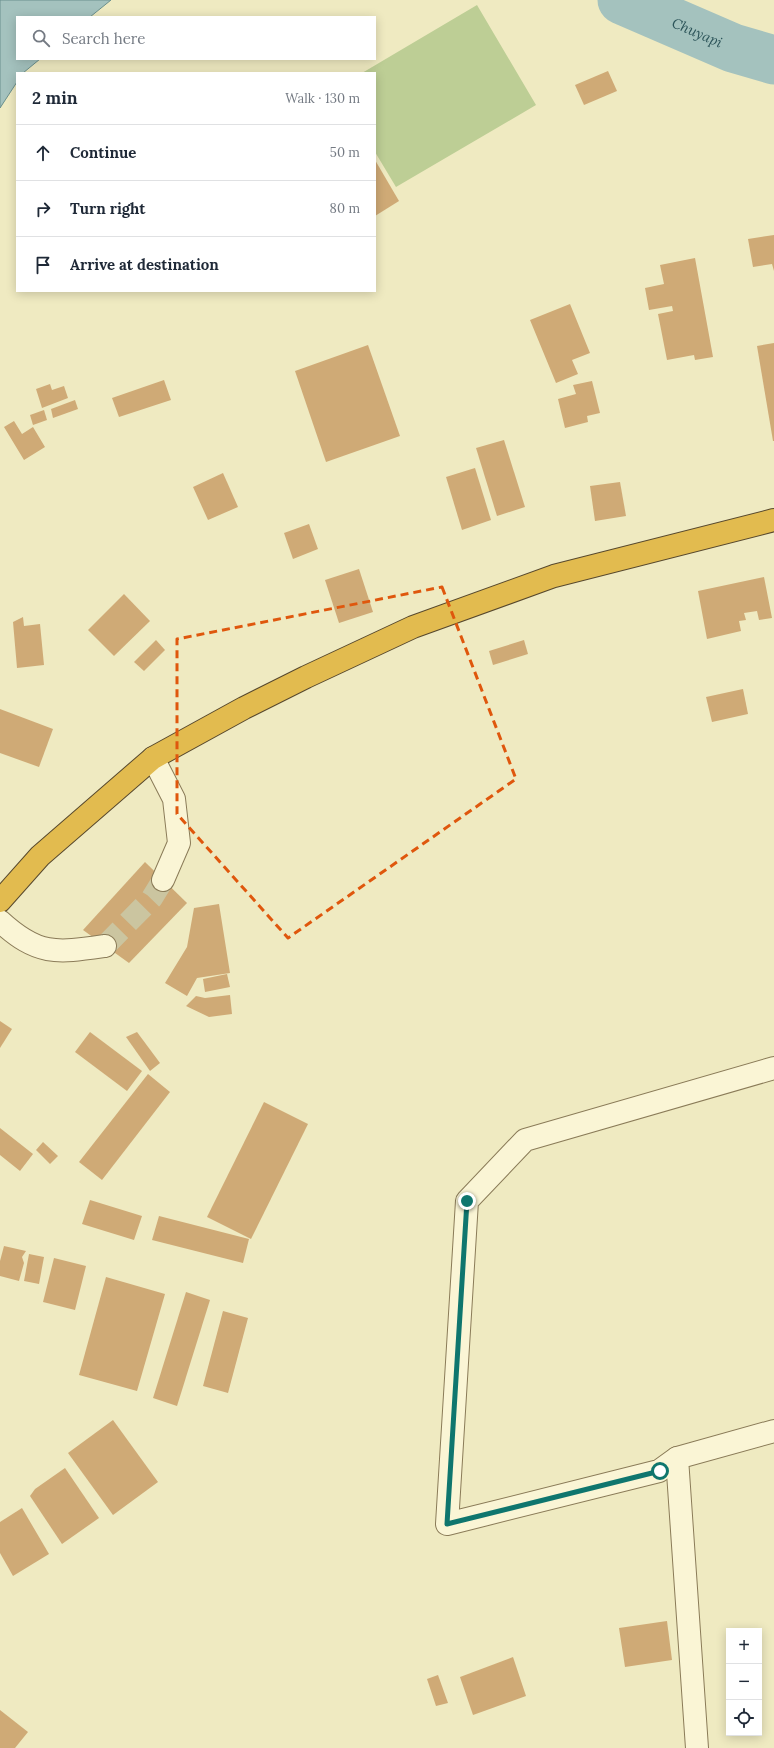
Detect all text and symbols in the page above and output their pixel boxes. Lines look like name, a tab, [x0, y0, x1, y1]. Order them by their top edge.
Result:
water label: Chuyapi	[669, 14, 726, 52]
search box	[16, 16, 376, 60]
icon: search	[30, 27, 52, 49]
text: Search here	[62, 29, 145, 48]
text: 2 min	[32, 87, 78, 109]
text: Walk · 130 m	[285, 90, 360, 107]
icon: ahead	[32, 142, 54, 164]
text: Continue	[70, 143, 136, 162]
text: 50 m	[330, 144, 360, 161]
icon: right	[32, 198, 54, 220]
text: Turn right	[70, 199, 146, 218]
text: 80 m	[330, 200, 360, 217]
icon: arrive	[32, 254, 54, 276]
text: Arrive at destination	[70, 255, 219, 274]
route end	[458, 1192, 476, 1210]
route start	[651, 1462, 669, 1480]
map controls	[726, 1628, 762, 1736]
button: +	[726, 1628, 762, 1664]
button: −	[726, 1664, 762, 1700]
button: locate	[726, 1700, 762, 1736]

